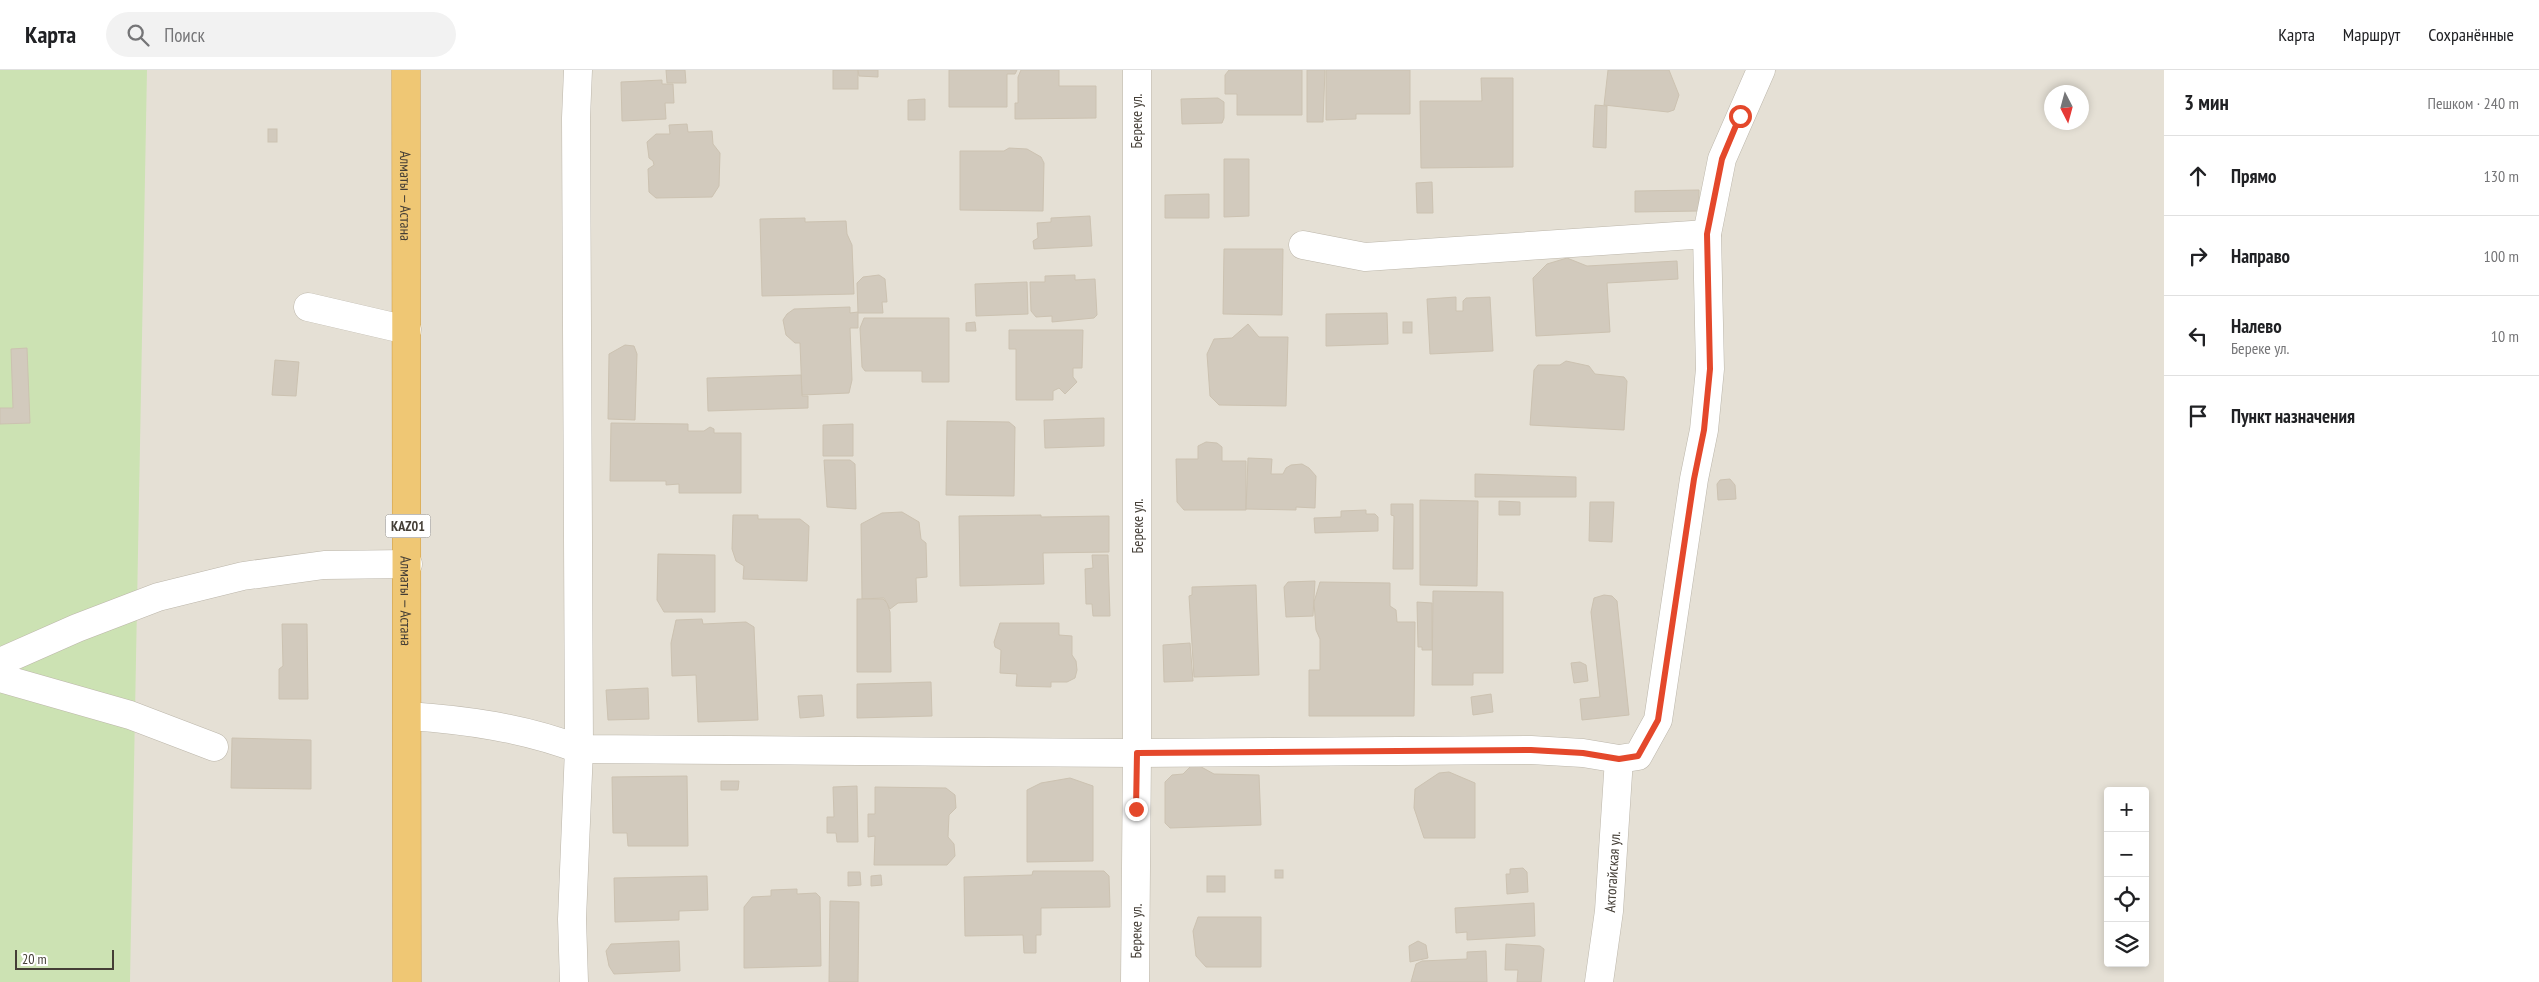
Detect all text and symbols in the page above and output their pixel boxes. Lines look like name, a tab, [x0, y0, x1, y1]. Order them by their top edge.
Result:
search box	[106, 12, 456, 57]
text: Карта	[25, 19, 76, 50]
icon: search	[124, 21, 152, 49]
text: Поиск	[164, 23, 205, 47]
text: Карта	[2278, 23, 2315, 46]
text: Маршрут	[2343, 23, 2400, 46]
text: Сохранённые	[2428, 23, 2514, 46]
north arrow	[2044, 85, 2089, 130]
text: 3 мин	[2184, 89, 2229, 116]
street label: Береке ул.	[1127, 93, 1146, 148]
text: Пешком · 240 m	[2428, 93, 2519, 113]
route start	[1729, 105, 1752, 128]
street label: Алматы — Астана	[397, 151, 416, 241]
icon: ahead	[2184, 162, 2212, 190]
text: Прямо	[2231, 164, 2276, 188]
text: 130 m	[2484, 166, 2519, 186]
icon: right	[2184, 242, 2212, 270]
text: Направо	[2231, 244, 2290, 268]
text: 100 m	[2484, 246, 2519, 266]
text: Налево	[2231, 314, 2282, 338]
icon: left	[2184, 322, 2212, 350]
text: 10 m	[2491, 326, 2519, 346]
text: Береке ул.	[2231, 338, 2289, 358]
icon: arrive	[2184, 402, 2212, 430]
text: Пункт назначения	[2231, 404, 2355, 428]
street label: Береке ул.	[1128, 498, 1147, 553]
road number: KАZ01	[386, 514, 430, 538]
street label: Алматы — Астана	[397, 556, 416, 646]
map controls	[2104, 787, 2149, 967]
button: +	[2104, 787, 2149, 832]
route end	[1125, 798, 1148, 821]
street label: Актогайская ул.	[1599, 830, 1624, 913]
button: −	[2104, 832, 2149, 877]
button: locate	[2104, 877, 2149, 922]
street label: Береке ул.	[1126, 903, 1145, 959]
button: layers	[2104, 922, 2149, 967]
scale bar	[15, 947, 114, 970]
text: 20 m	[22, 950, 47, 968]

